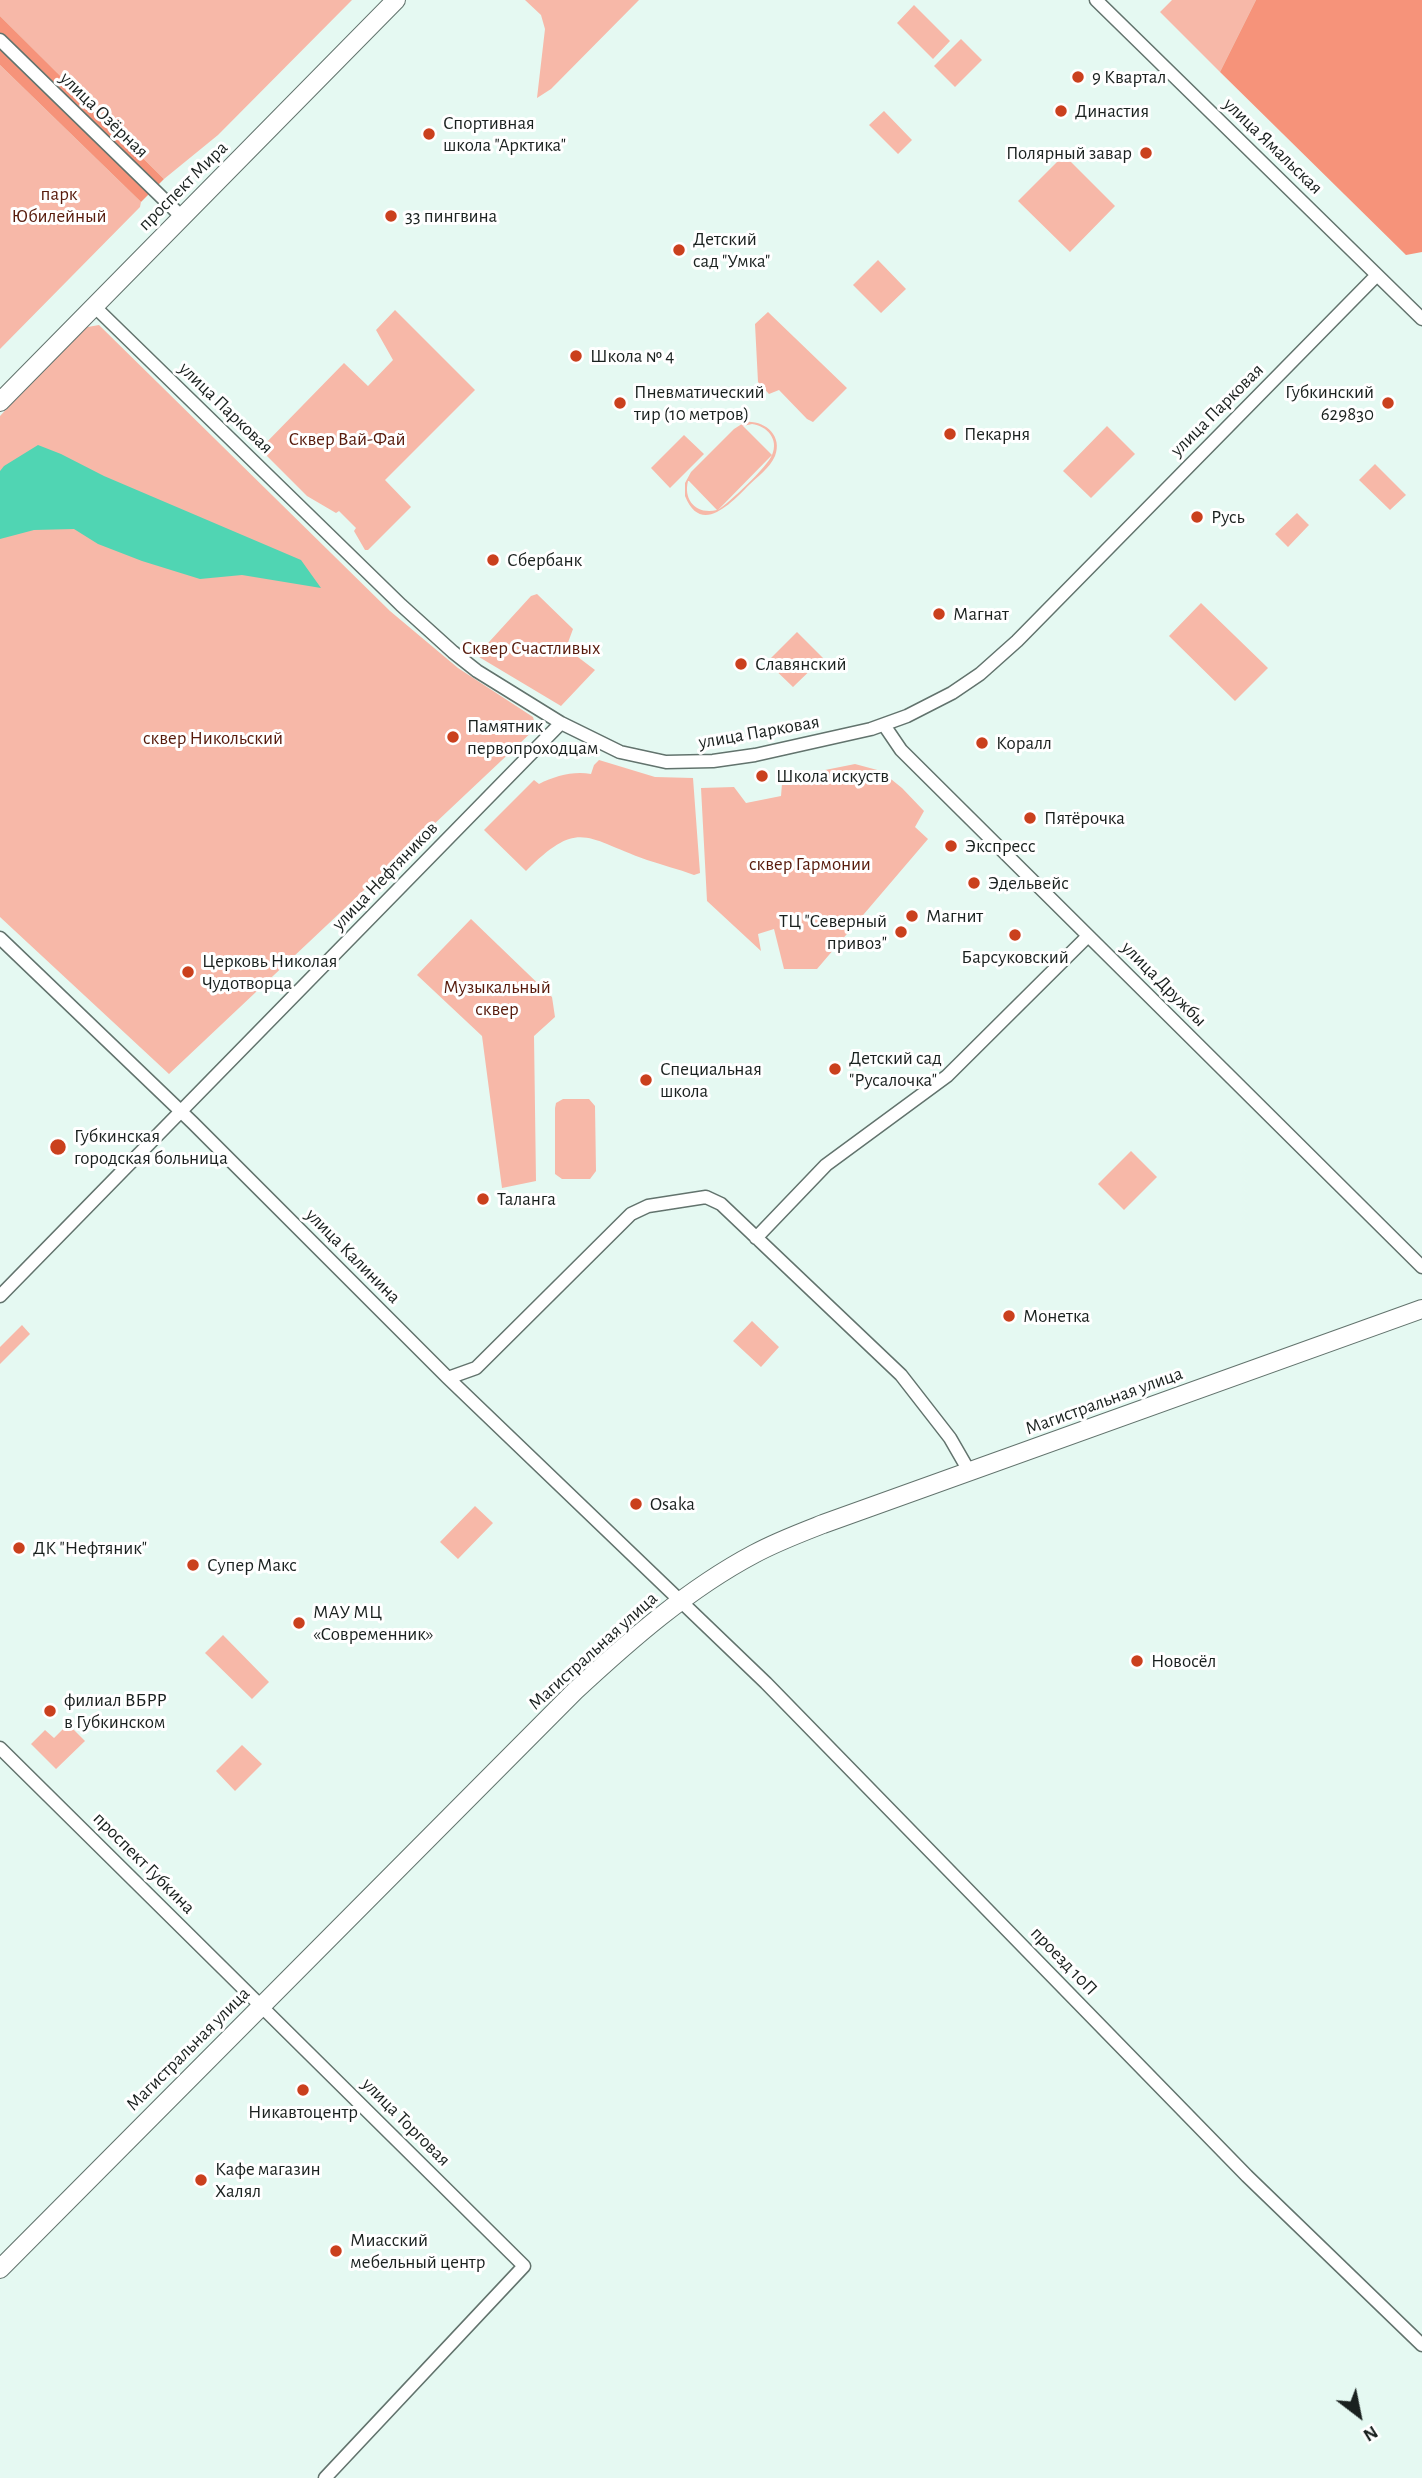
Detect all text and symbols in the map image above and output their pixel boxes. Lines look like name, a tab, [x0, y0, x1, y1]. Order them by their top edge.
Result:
place label: 9 Квартал	[1092, 66, 1166, 88]
street label: улица Озёрная	[55, 67, 153, 163]
marker: 9 Квартал	[1070, 69, 1086, 85]
street label: улица Ямальская	[1219, 93, 1327, 199]
place label: Династия	[1075, 100, 1149, 122]
marker: Династия	[1053, 103, 1069, 119]
place label: Спортивная школа "Арктика"	[443, 112, 566, 156]
marker: Спортивная школа "Арктика"	[421, 126, 437, 142]
street label: проспект Мира	[133, 136, 233, 236]
place label: Полярный завар	[1006, 142, 1132, 164]
marker: Полярный завар	[1138, 145, 1154, 161]
park label: парк Юбилейный	[11, 183, 107, 227]
place label: 33 пингвина	[405, 205, 497, 227]
marker: 33 пингвина	[383, 208, 399, 224]
place label: Детский сад "Умка"	[693, 228, 770, 272]
marker: Детский сад "Умка"	[671, 242, 687, 258]
place label: Школа № 4	[590, 345, 674, 367]
marker: Школа № 4	[568, 348, 584, 364]
street label: улица Парковая	[174, 357, 278, 459]
street label: улица Парковая	[1166, 359, 1268, 461]
place label: Пневматический тир (10 метров)	[634, 381, 765, 425]
place label: Губкинский 629830	[1285, 381, 1374, 425]
marker: Пневматический тир (10 метров)	[612, 395, 628, 411]
marker: Губкинский 629830	[1380, 395, 1396, 411]
place label: Пекарня	[964, 423, 1030, 445]
marker: Пекарня	[942, 426, 958, 442]
park label: Сквер Вай-Фай	[288, 428, 406, 450]
place label: Русь	[1211, 506, 1245, 528]
marker: Русь	[1189, 509, 1205, 525]
place label: Сбербанк	[507, 549, 582, 571]
marker: Сбербанк	[485, 552, 501, 568]
place label: Магнат	[953, 603, 1009, 625]
marker: Магнат	[931, 606, 947, 622]
park label: Сквер Счастливых	[462, 637, 600, 659]
place label: Славянский	[755, 653, 847, 675]
marker: Славянский	[733, 656, 749, 672]
street label: улица Парковая	[697, 710, 821, 754]
place label: Памятник первопроходцам	[467, 715, 598, 759]
park label: сквер Никольский	[143, 727, 283, 749]
marker: Памятник первопроходцам	[445, 729, 461, 745]
place label: Коралл	[996, 732, 1052, 754]
marker: Коралл	[974, 735, 990, 751]
place label: Школа искуств	[776, 765, 889, 787]
marker: Школа искуств	[754, 768, 770, 784]
place label: Пятёрочка	[1044, 807, 1125, 829]
marker: Пятёрочка	[1022, 810, 1038, 826]
street label: улица Нефтяников	[327, 817, 443, 935]
place label: Экспресс	[965, 835, 1036, 857]
marker: Экспресс	[943, 838, 959, 854]
park label: сквер Гармонии	[749, 853, 871, 875]
place label: Эдельвейс	[988, 872, 1069, 894]
marker: Эдельвейс	[966, 875, 982, 891]
place label: Магнит	[926, 905, 983, 927]
marker: Магнит	[904, 908, 920, 924]
place label: ТЦ "Северный привоз"	[779, 910, 887, 954]
marker: ТЦ "Северный привоз"	[893, 924, 909, 940]
marker: Барсуковский	[1007, 927, 1023, 943]
street label: улица Дружбы	[1117, 937, 1211, 1031]
place label: Барсуковский	[961, 946, 1069, 968]
place label: Церковь Николая Чудотворца	[202, 950, 337, 994]
marker: Церковь Николая Чудотворца	[180, 964, 196, 980]
park label: Музыкальный сквер	[443, 976, 551, 1020]
place label: Детский сад "Русалочка"	[849, 1047, 942, 1091]
place label: Специальная школа	[660, 1058, 762, 1102]
marker: Детский сад "Русалочка"	[827, 1061, 843, 1077]
marker: Специальная школа	[638, 1072, 654, 1088]
place label: Губкинская городская больница	[74, 1125, 228, 1169]
marker: Губкинская городская больница	[48, 1137, 68, 1157]
place label: Таланга	[497, 1188, 556, 1210]
marker: Таланга	[475, 1191, 491, 1207]
street label: улица Калинина	[301, 1204, 405, 1308]
place label: Монетка	[1023, 1305, 1090, 1327]
marker: Монетка	[1001, 1308, 1017, 1324]
street label: Магистральная улица	[1022, 1362, 1186, 1440]
place label: Osaka	[650, 1493, 695, 1515]
marker: Osaka	[628, 1496, 644, 1512]
place label: ДК "Нефтяник"	[33, 1537, 147, 1559]
marker: ДК "Нефтяник"	[11, 1540, 27, 1556]
place label: Супер Макс	[207, 1554, 297, 1576]
marker: Супер Макс	[185, 1557, 201, 1573]
street label: Магистральная улица	[524, 1587, 662, 1715]
place label: МАУ МЦ «Современник»	[313, 1601, 433, 1645]
marker: МАУ МЦ «Современник»	[291, 1615, 307, 1631]
place label: Новосёл	[1151, 1650, 1216, 1672]
marker: Новосёл	[1129, 1653, 1145, 1669]
place label: филиал ВБРР в Губкинском	[64, 1689, 167, 1733]
marker: филиал ВБРР в Губкинском	[42, 1703, 58, 1719]
street label: проспект Губкина	[88, 1807, 200, 1919]
street label: проезд 10П	[1026, 1922, 1102, 2000]
street label: Магистральная улица	[121, 1982, 255, 2116]
street label: улица Торговая	[357, 2073, 455, 2171]
marker: Никавтоцентр	[295, 2082, 311, 2098]
place label: Никавтоцентр	[248, 2101, 358, 2123]
place label: Кафе магазин Халял	[215, 2158, 321, 2202]
marker: Кафе магазин Халял	[193, 2172, 209, 2188]
place label: Миасский мебельный центр	[350, 2229, 485, 2273]
marker: Миасский мебельный центр	[328, 2243, 344, 2259]
north arrow	[1324, 2380, 1394, 2450]
text: N	[1360, 2422, 1381, 2445]

